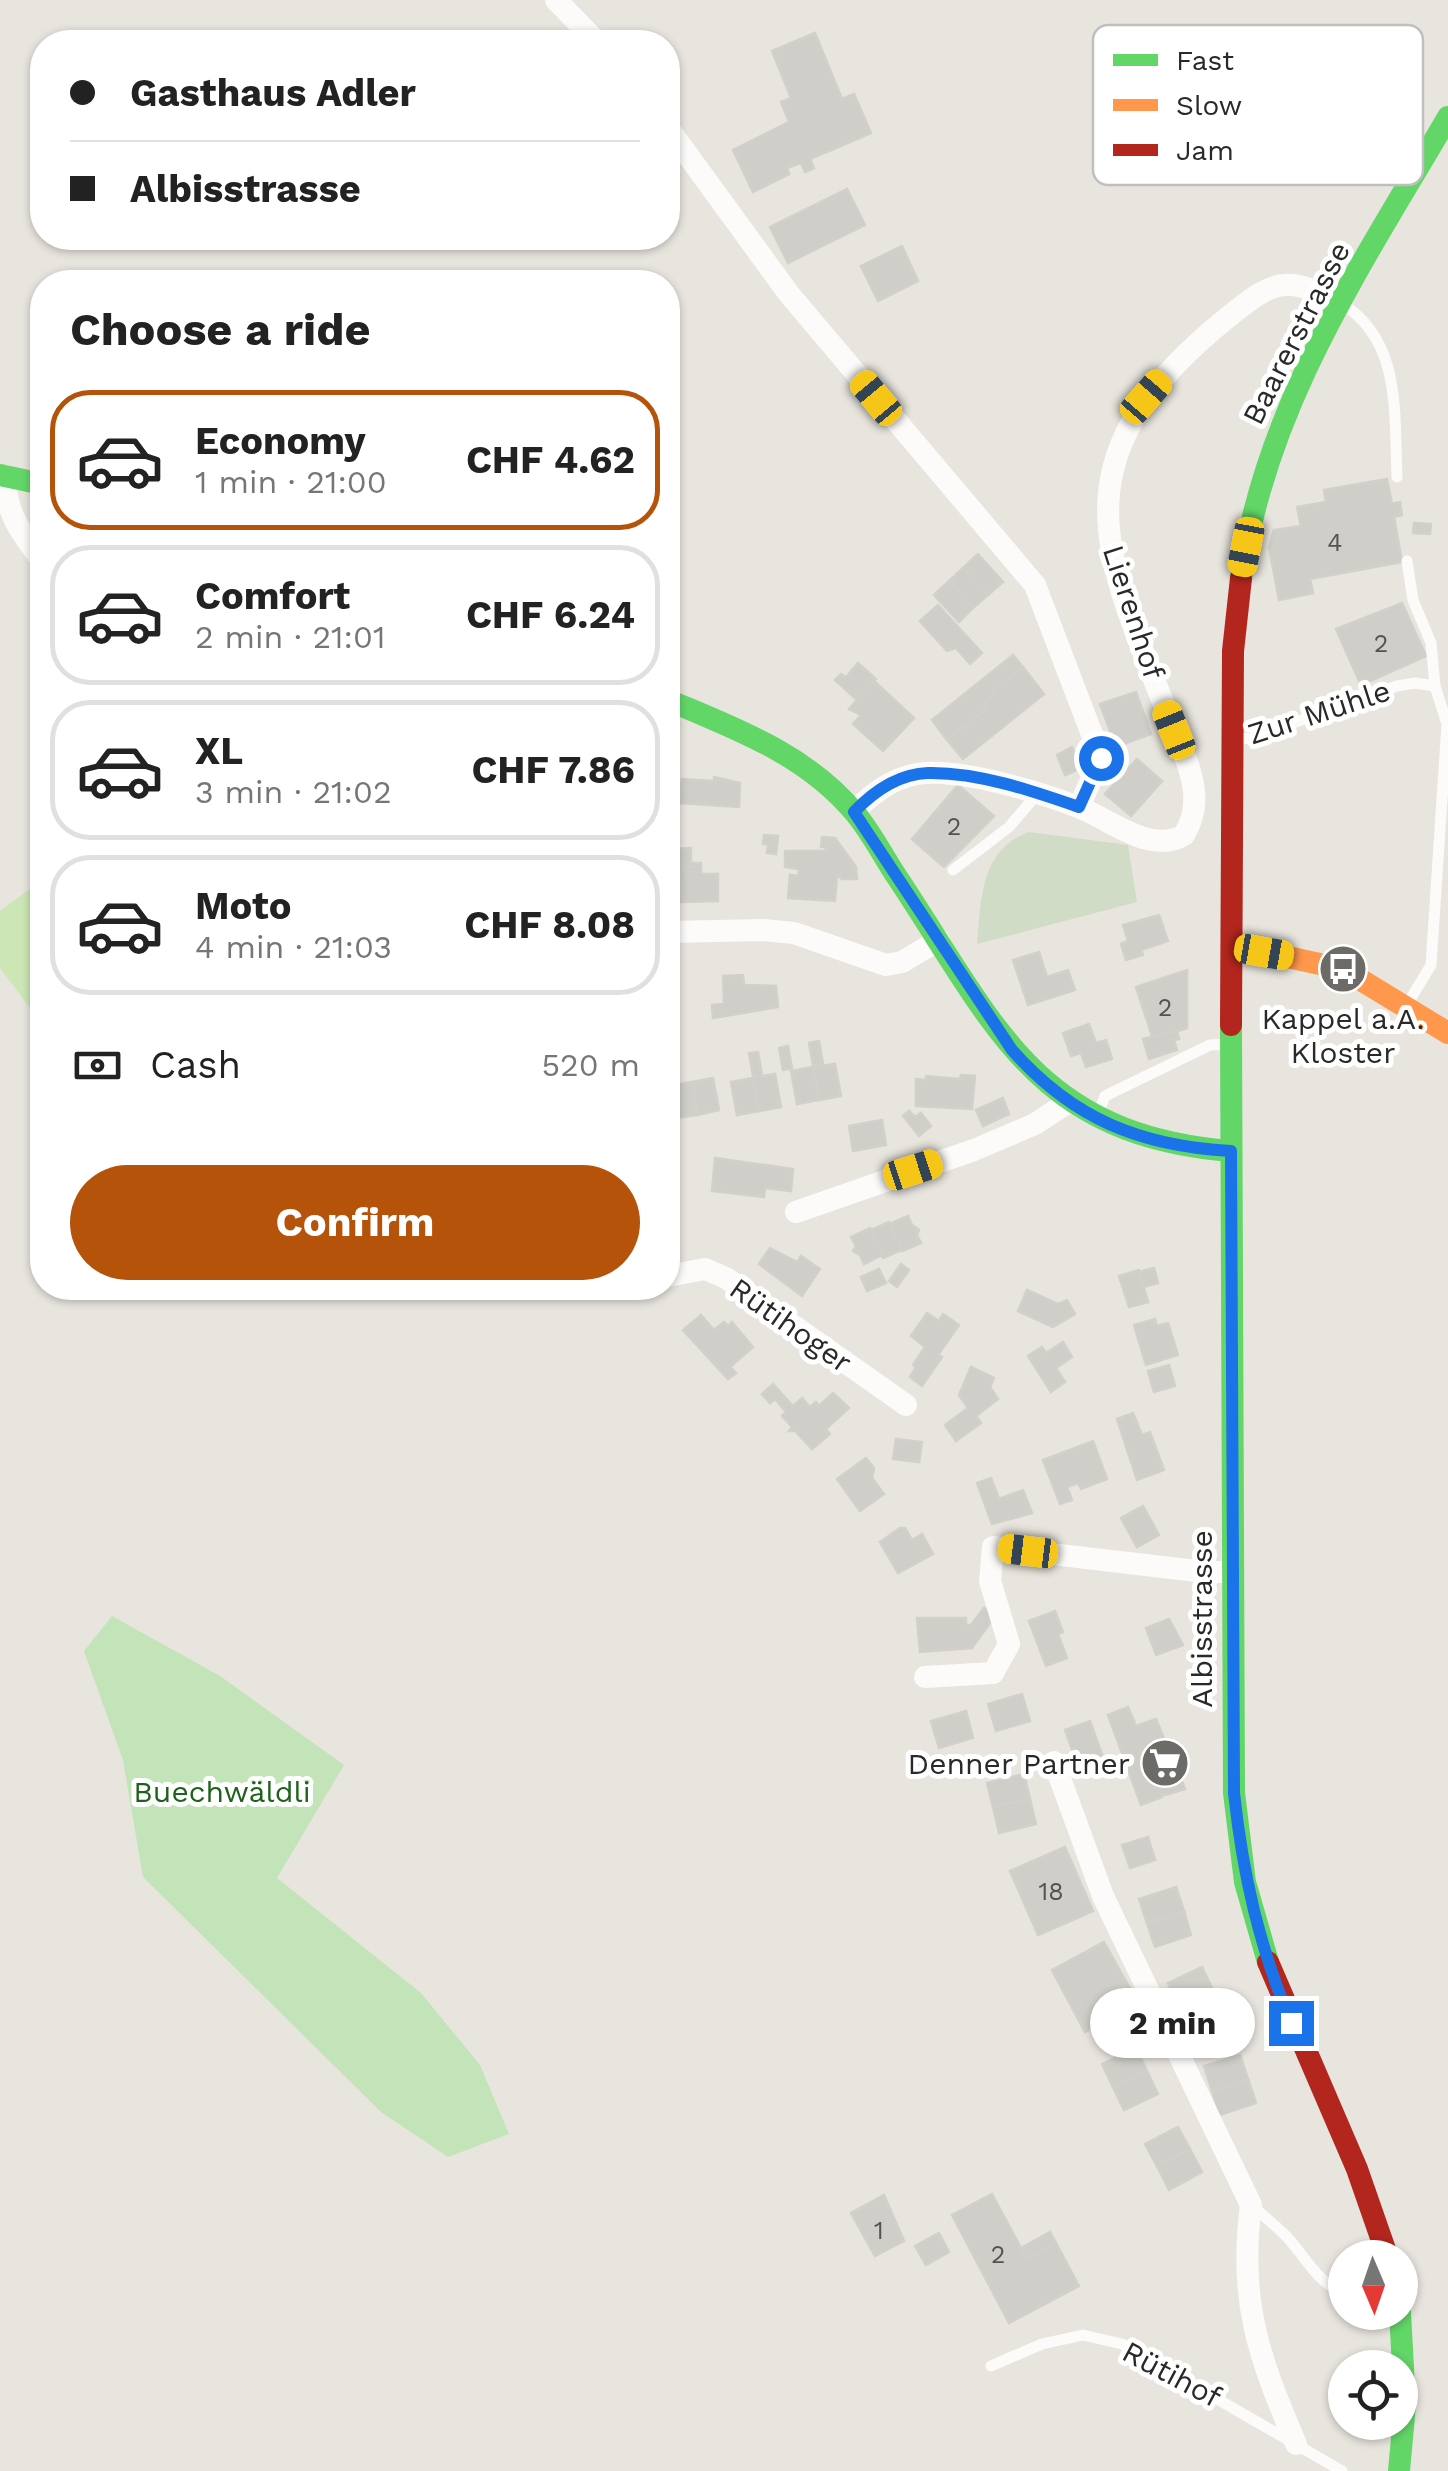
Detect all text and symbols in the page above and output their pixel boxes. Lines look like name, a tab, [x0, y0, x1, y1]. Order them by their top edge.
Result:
legend	[1093, 25, 1423, 185]
text: Fast	[1176, 44, 1234, 77]
text: Gasthaus Adler	[130, 71, 416, 115]
text: Slow	[1176, 89, 1242, 122]
text: Jam	[1176, 134, 1234, 167]
text: Albisstrasse	[130, 167, 361, 211]
street label: Baarerstrasse	[1235, 236, 1357, 430]
text: Choose a ride	[70, 303, 370, 356]
car	[845, 365, 907, 431]
car	[1115, 365, 1177, 429]
icon: car	[75, 415, 165, 505]
text: Economy	[195, 419, 366, 463]
text: CHF 4.62	[466, 438, 635, 482]
text: 1 min · 21:00	[195, 463, 387, 501]
car	[1226, 515, 1266, 579]
house number: 4	[1327, 528, 1343, 557]
street label: Lierenhof	[1096, 541, 1172, 684]
icon: car	[75, 570, 165, 660]
text: Comfort	[195, 574, 350, 618]
text: CHF 6.24	[466, 593, 635, 637]
text: 2 min · 21:01	[195, 618, 385, 656]
house number: 2	[1374, 629, 1388, 658]
street label: Zur Mühle	[1243, 673, 1395, 751]
car	[1149, 697, 1199, 763]
icon: car	[75, 725, 165, 815]
text: XL	[195, 729, 243, 773]
route start	[1079, 736, 1124, 781]
text: CHF 7.86	[471, 748, 635, 792]
text: 3 min · 21:02	[195, 773, 392, 811]
house number: 2	[947, 812, 961, 841]
icon: car	[75, 880, 165, 970]
text: Moto	[195, 884, 291, 928]
text: CHF 8.08	[464, 903, 635, 947]
text: 4 min · 21:03	[195, 928, 392, 966]
car	[1232, 932, 1296, 972]
bus stop icon: Kappel a.A. Kloster	[1317, 943, 1369, 995]
house number: 2	[1158, 993, 1172, 1022]
place label: Kappel a.A. Kloster	[1262, 1001, 1424, 1070]
icon: cash	[70, 1038, 125, 1093]
text: Cash	[150, 1043, 241, 1087]
text: 520 m	[541, 1046, 640, 1084]
car	[880, 1146, 946, 1194]
button: Confirm	[70, 1165, 640, 1280]
street label: Rütihoger	[723, 1270, 859, 1380]
street label: Albisstrasse	[1184, 1530, 1219, 1708]
car	[996, 1532, 1060, 1570]
supermarket icon: Denner Partner	[1139, 1737, 1191, 1789]
place label: Denner Partner	[908, 1746, 1130, 1781]
park label: Buechwäldli	[133, 1774, 311, 1809]
house number: 18	[1038, 1877, 1064, 1906]
callout: 2 min	[1091, 1988, 1256, 2058]
route end	[1269, 2001, 1314, 2046]
text: 2 min	[1129, 2004, 1216, 2042]
house number: 1	[874, 2216, 884, 2245]
house number: 2	[991, 2240, 1005, 2269]
north arrow	[1328, 2240, 1418, 2330]
map controls	[1328, 2240, 1418, 2440]
street label: Rütihof	[1117, 2333, 1228, 2415]
button: locate	[1328, 2350, 1418, 2440]

